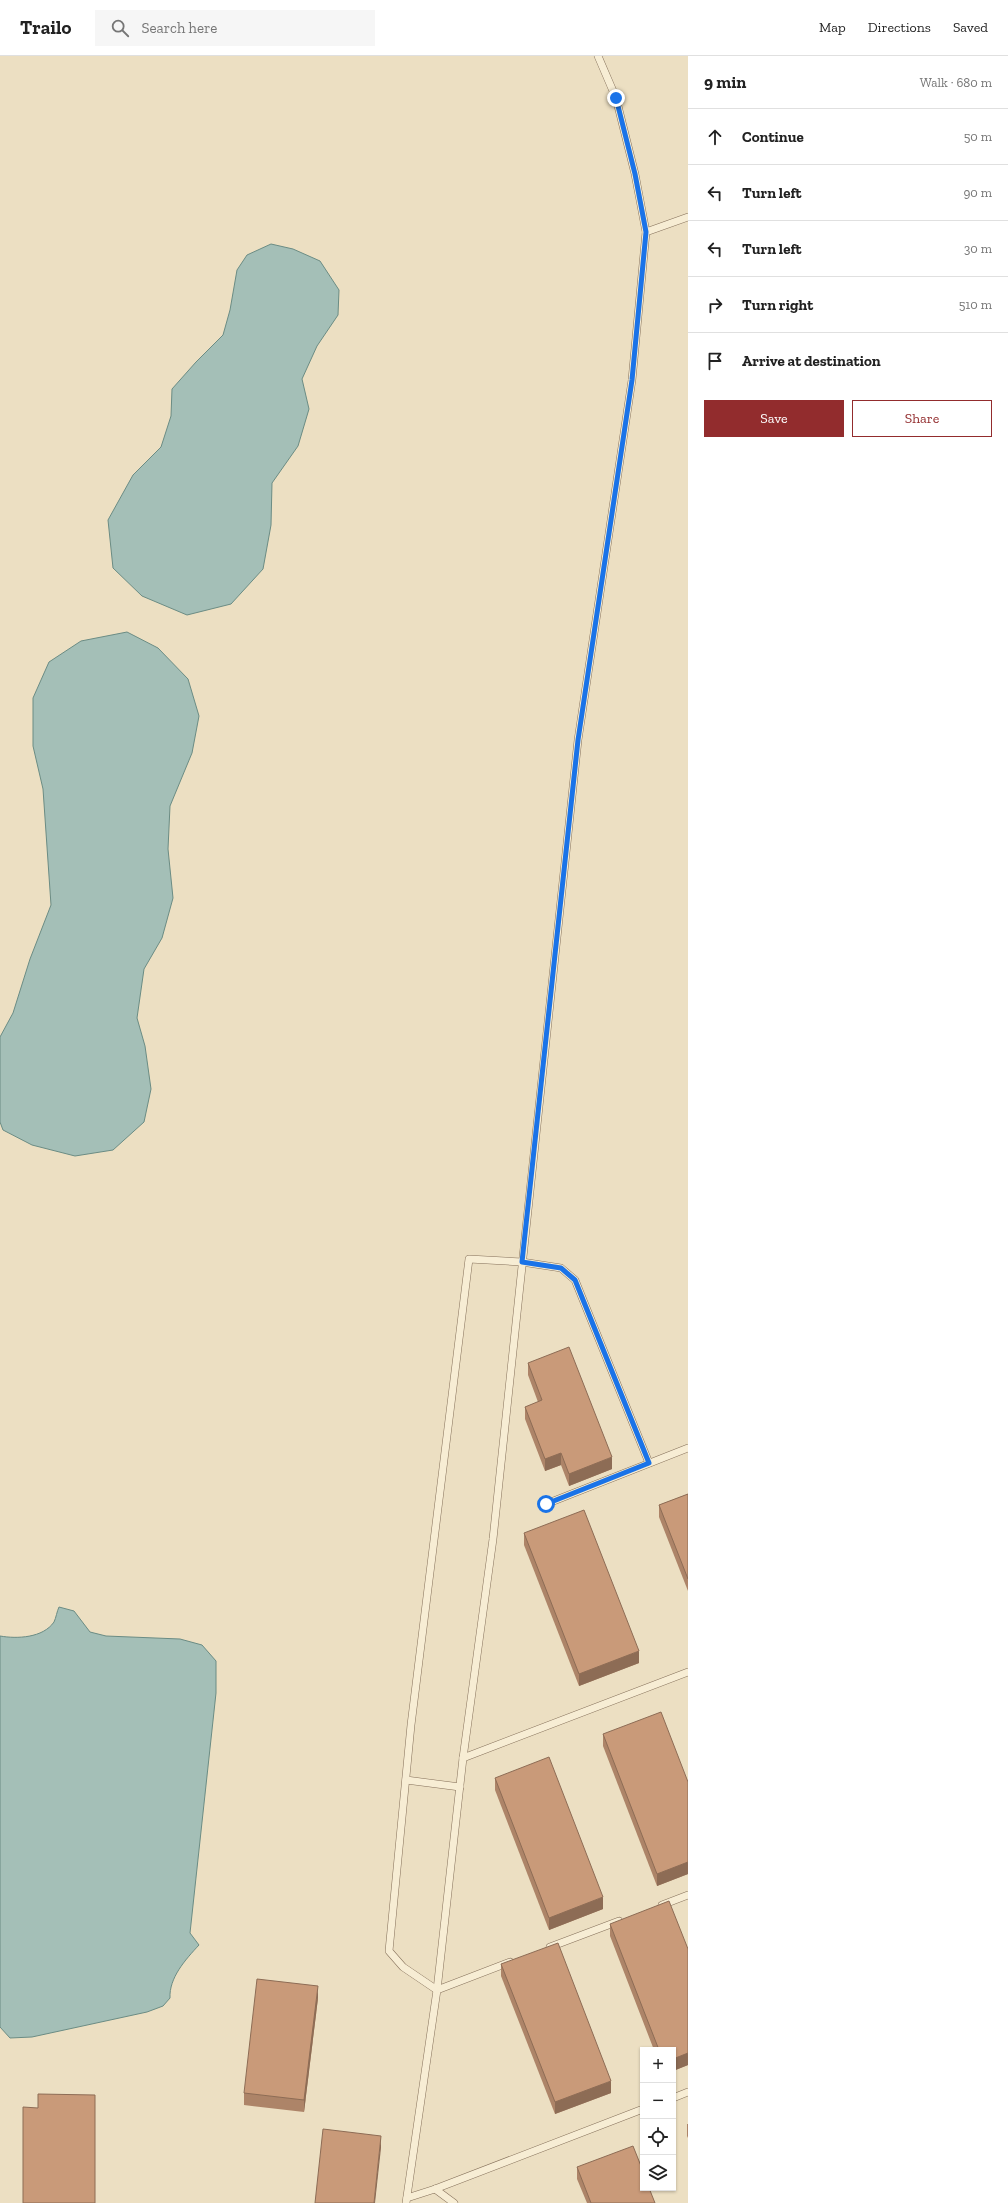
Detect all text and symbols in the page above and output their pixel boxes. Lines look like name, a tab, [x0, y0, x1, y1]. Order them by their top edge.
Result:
search box	[95, 10, 375, 46]
text: Trailo	[20, 16, 71, 39]
icon: search	[109, 17, 131, 39]
text: Search here	[141, 19, 217, 37]
text: Map	[819, 19, 846, 36]
text: Directions	[868, 19, 931, 36]
text: Saved	[953, 19, 988, 36]
text: 9 min	[704, 72, 746, 92]
text: Walk · 680 m	[920, 75, 992, 90]
route end	[607, 89, 625, 107]
icon: ahead	[704, 126, 726, 148]
text: Continue	[742, 128, 804, 146]
text: 50 m	[964, 129, 992, 144]
icon: left	[704, 182, 726, 204]
text: Turn left	[742, 184, 802, 202]
text: 90 m	[963, 185, 992, 200]
icon: left	[704, 238, 726, 260]
text: Turn left	[742, 240, 802, 258]
text: 30 m	[964, 241, 992, 256]
icon: right	[704, 294, 726, 316]
text: Turn right	[742, 296, 813, 314]
text: 510 m	[959, 297, 992, 312]
icon: arrive	[704, 350, 726, 372]
text: Arrive at destination	[742, 352, 881, 370]
button: Save	[704, 400, 844, 437]
button: Share	[852, 400, 992, 437]
route start	[537, 1495, 555, 1513]
map controls	[640, 2047, 676, 2191]
button: +	[640, 2047, 676, 2083]
button: −	[640, 2083, 676, 2119]
button: locate	[640, 2119, 676, 2155]
button: layers	[640, 2155, 676, 2191]

